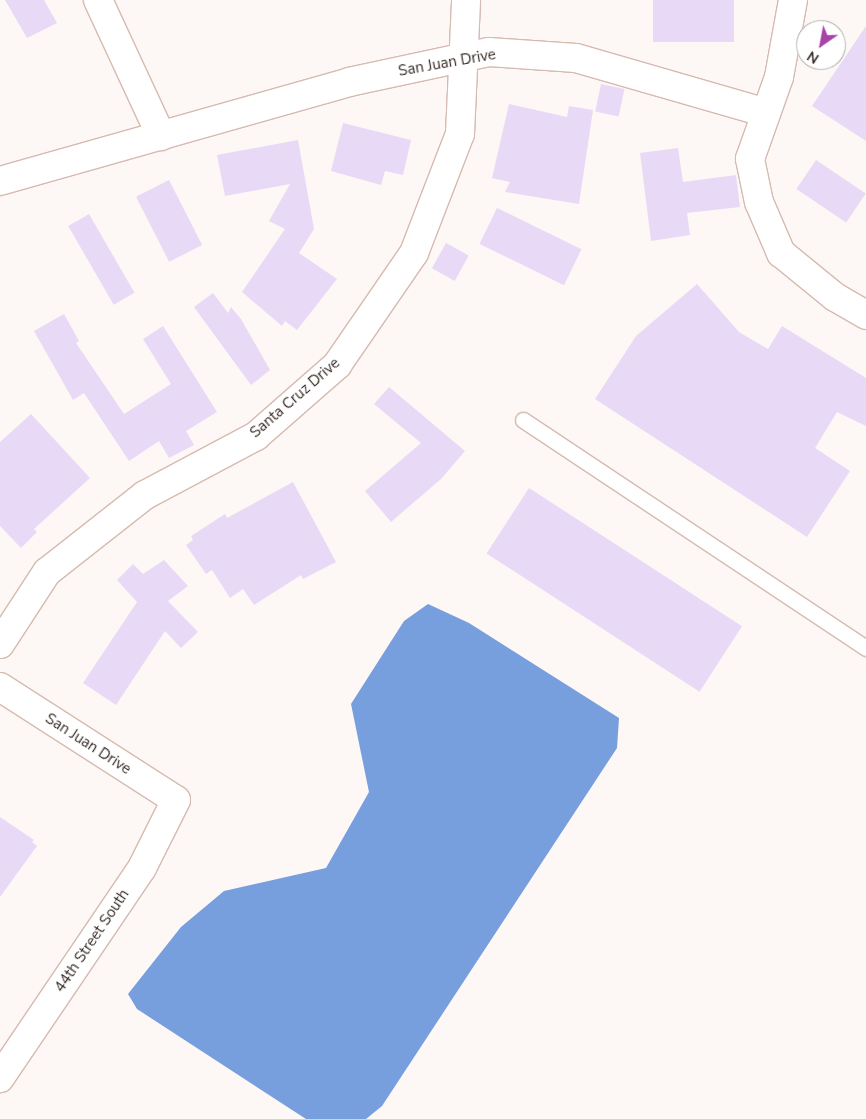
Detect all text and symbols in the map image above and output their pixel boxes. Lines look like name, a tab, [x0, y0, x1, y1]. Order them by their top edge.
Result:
north arrow	[796, 20, 846, 70]
street label: San Juan Drive	[397, 46, 497, 80]
text: N	[804, 46, 823, 68]
street label: Santa Cruz Drive	[246, 354, 344, 442]
street label: San Juan Drive	[42, 710, 134, 778]
street label: 44th Street South	[51, 886, 133, 996]

